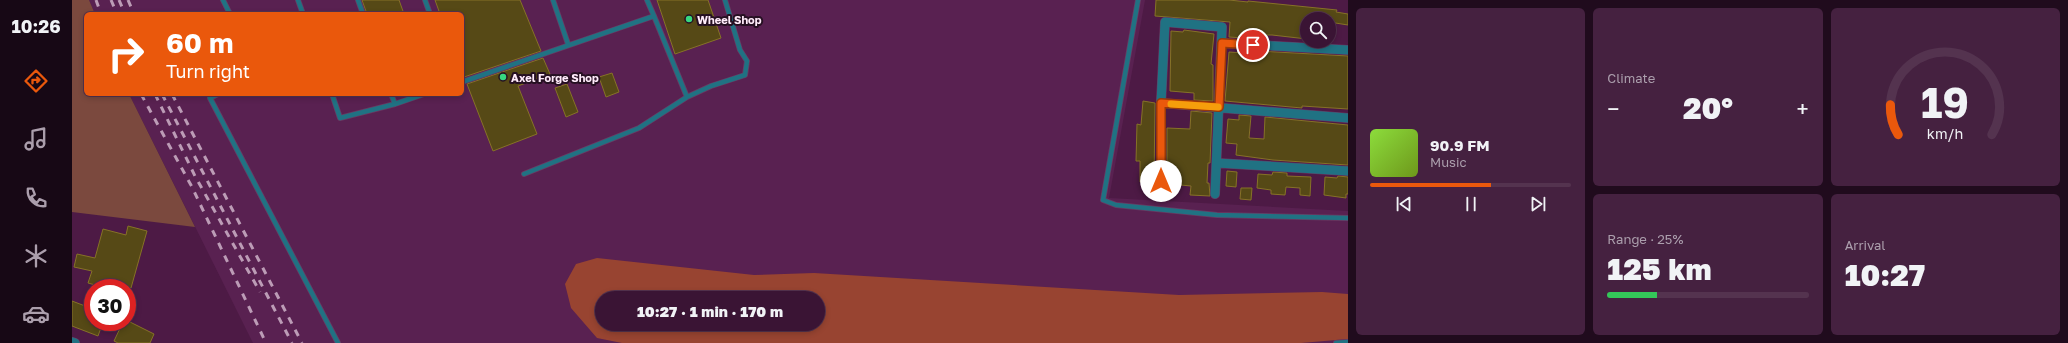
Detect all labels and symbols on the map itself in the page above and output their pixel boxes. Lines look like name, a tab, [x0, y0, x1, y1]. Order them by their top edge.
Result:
place label: Wheel Shop	[697, 13, 762, 26]
marker: Wheel Shop	[684, 14, 694, 24]
pin	[1236, 28, 1270, 62]
place label: Axel Forge Shop	[511, 71, 599, 84]
marker: Axel Forge Shop	[498, 72, 508, 82]
position arrow	[1140, 160, 1182, 202]
speed limit sign: 30	[84, 279, 136, 331]

